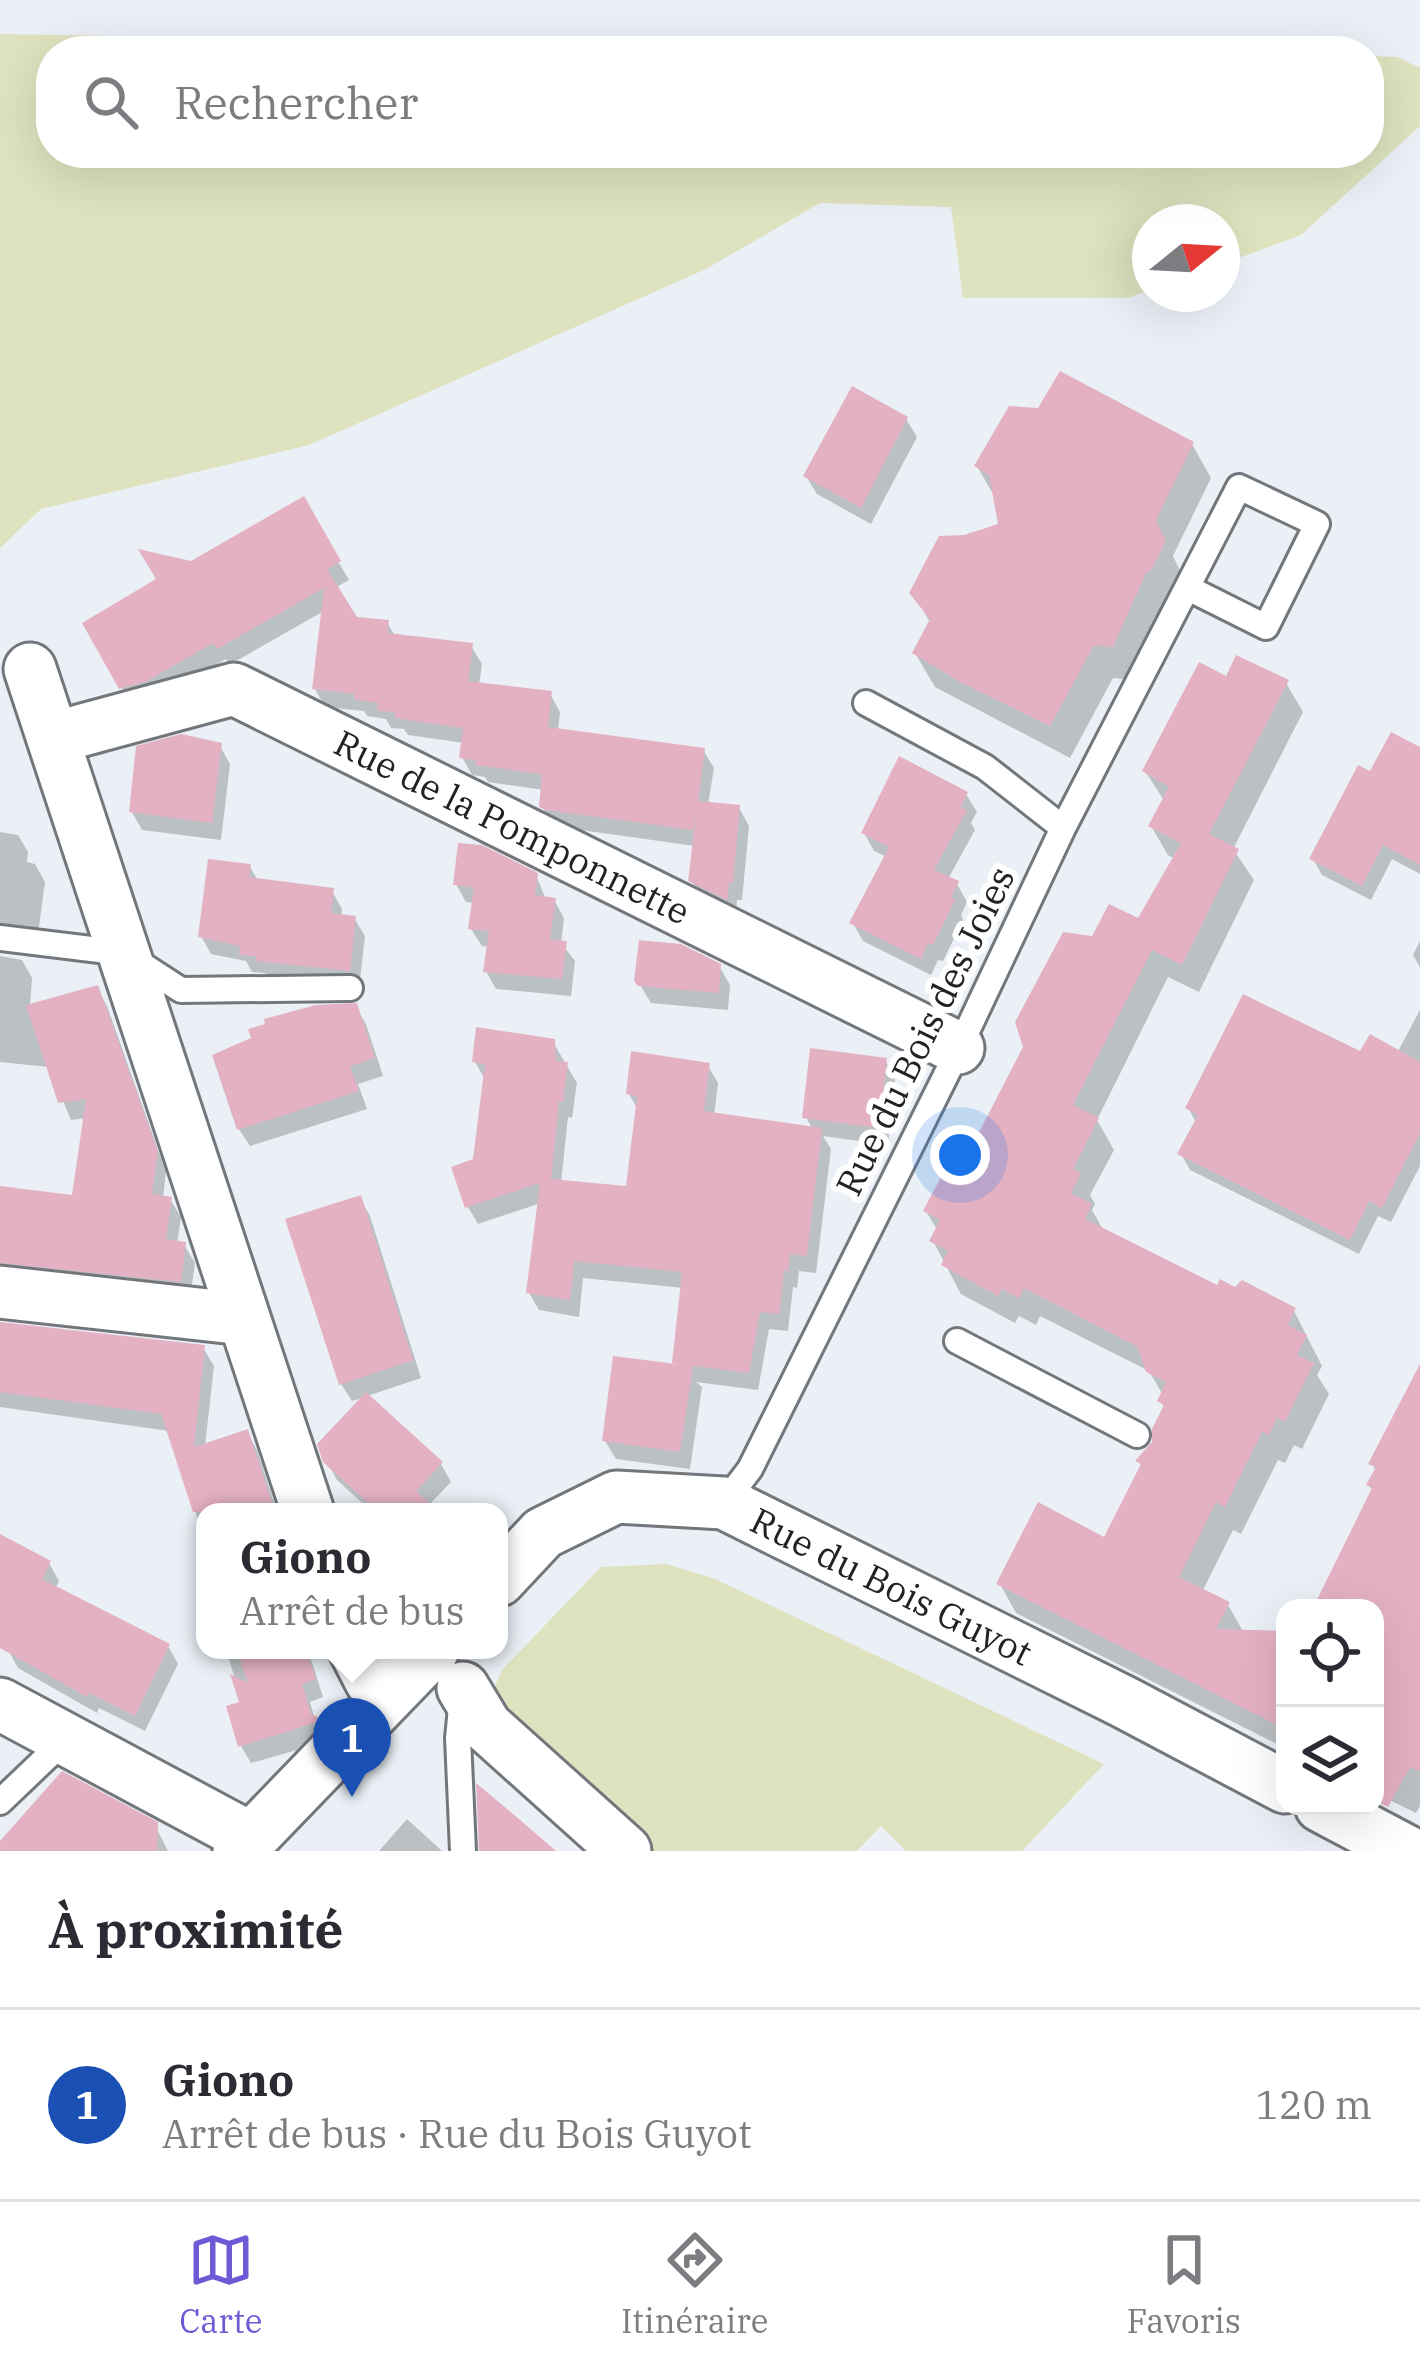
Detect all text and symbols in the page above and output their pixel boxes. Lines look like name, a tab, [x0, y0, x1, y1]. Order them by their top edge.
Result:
search box	[36, 36, 1384, 168]
icon: search	[78, 69, 144, 135]
text: Rechercher	[174, 73, 418, 131]
north arrow	[1132, 204, 1240, 312]
street label: Rue de la Pomponnette	[327, 719, 698, 934]
street label: Rue du Bois des Joies	[825, 859, 1025, 1203]
your location	[930, 1125, 990, 1185]
street label: Rue du Bois Guyot	[743, 1496, 1040, 1676]
popup	[196, 1503, 508, 1659]
text: Giono	[239, 1527, 372, 1585]
text: Arrêt de bus	[239, 1585, 465, 1636]
map controls	[1276, 1599, 1384, 1815]
button: locate	[1276, 1599, 1384, 1707]
pin: 1	[313, 1698, 391, 1797]
button: layers	[1276, 1707, 1384, 1815]
text: À proximité	[48, 1896, 343, 1962]
text: Giono	[162, 2050, 294, 2108]
text: 1	[75, 2079, 99, 2130]
text: 120 m	[1256, 2079, 1372, 2130]
text: Arrêt de bus · Rue du Bois Guyot	[162, 2108, 752, 2159]
tab: Carte	[179, 2227, 263, 2342]
tab: Itinéraire	[621, 2227, 769, 2342]
tab: Favoris	[1127, 2227, 1241, 2342]

